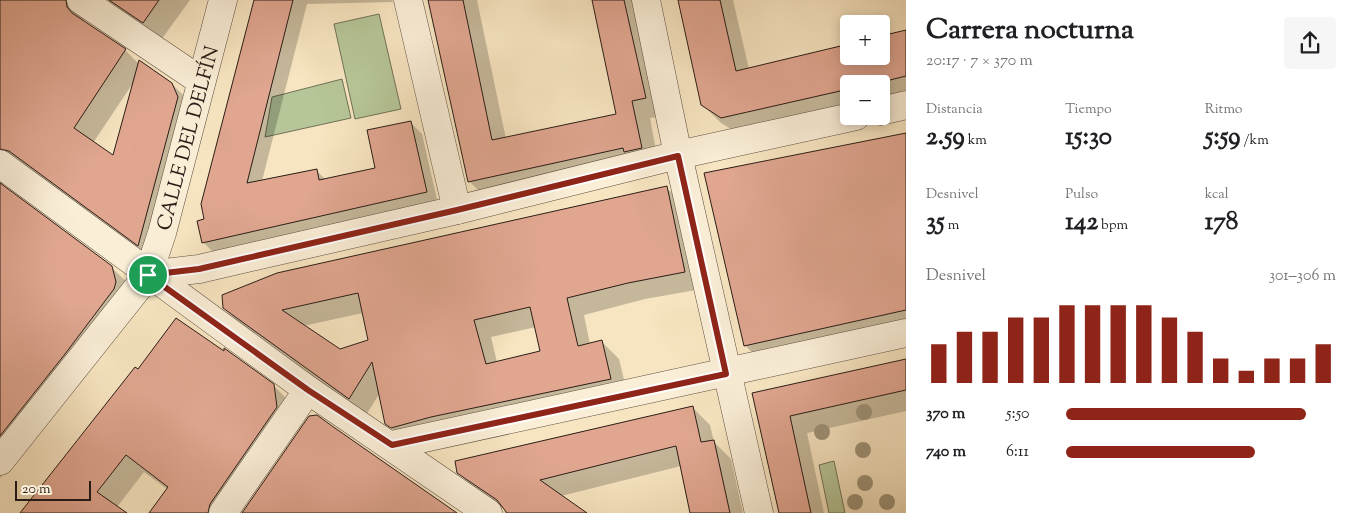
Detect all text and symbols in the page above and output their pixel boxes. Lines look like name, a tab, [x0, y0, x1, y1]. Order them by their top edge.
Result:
text: Carrera nocturna	[926, 11, 1134, 51]
map controls	[840, 15, 890, 125]
button: +	[840, 15, 890, 65]
button: share	[1284, 17, 1336, 69]
street label: CALLE DEL DELFÍN	[150, 43, 228, 234]
text: 20:17 · 7 × 370 m	[926, 50, 1033, 73]
button: −	[840, 75, 890, 125]
text: Distancia	[926, 100, 983, 120]
text: Tiempo	[1065, 100, 1112, 120]
text: Ritmo	[1205, 100, 1243, 120]
text: 2.59	[926, 120, 965, 156]
text: 15:30	[1065, 120, 1112, 156]
text: 5:59	[1205, 120, 1240, 156]
text: km	[965, 131, 987, 151]
text: /km	[1240, 131, 1269, 151]
text: Desnivel	[926, 185, 979, 205]
text: Pulso	[1065, 185, 1098, 205]
text: kcal	[1205, 185, 1229, 205]
text: 35	[926, 205, 945, 241]
text: 142	[1065, 205, 1098, 241]
text: 178	[1205, 205, 1238, 241]
text: m	[945, 216, 959, 236]
text: bpm	[1098, 216, 1128, 236]
pin	[127, 254, 169, 296]
icon: arrive	[134, 261, 162, 289]
text: Desnivel	[926, 265, 986, 288]
text: 301–306 m	[1269, 265, 1336, 288]
text: 370 m	[926, 403, 965, 426]
text: 5:50	[1006, 403, 1030, 426]
text: 740 m	[926, 441, 966, 464]
text: 6:11	[1006, 441, 1029, 464]
scale bar	[15, 478, 91, 501]
text: 20 m	[22, 480, 51, 500]

